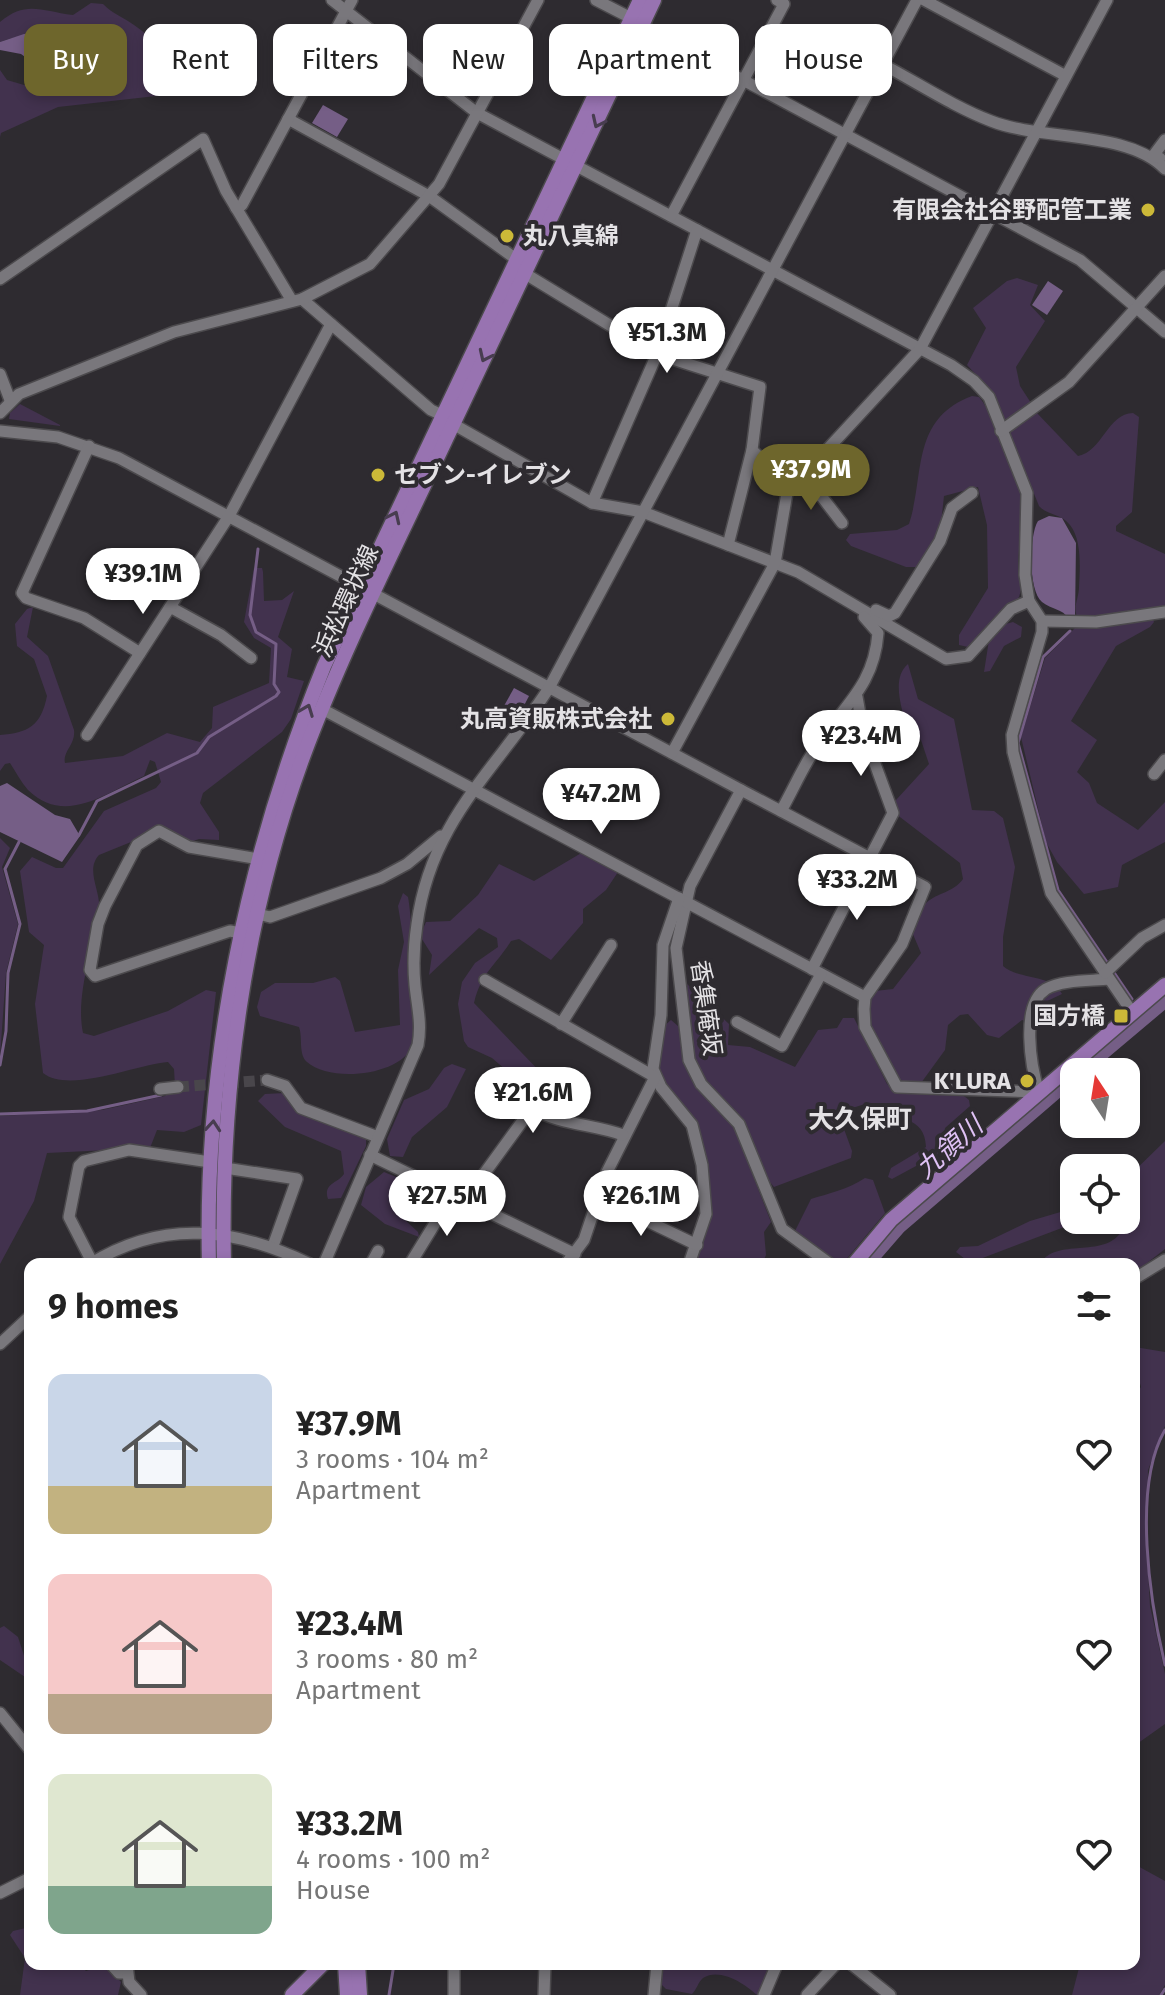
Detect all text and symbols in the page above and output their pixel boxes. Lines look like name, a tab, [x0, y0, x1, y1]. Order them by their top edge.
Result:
chip: Buy	[24, 24, 127, 96]
chip: Rent	[143, 24, 257, 96]
chip: Filters	[273, 24, 407, 96]
chip: New	[423, 24, 533, 96]
chip: Apartment	[549, 24, 739, 96]
chip: House	[755, 24, 892, 96]
one-way arrow	[592, 113, 608, 128]
place label: 有限会社谷野配管工業	[892, 196, 1132, 224]
marker: 有限会社谷野配管工業	[1139, 201, 1157, 219]
place label: 丸八真綿	[523, 222, 619, 250]
marker: 丸八真綿	[498, 227, 516, 245]
pin: ¥51.3M	[602, 307, 732, 375]
text: ¥51.3M	[627, 317, 707, 348]
one-way arrow	[479, 347, 495, 362]
pin: ¥37.9M	[746, 444, 876, 512]
text: ¥37.9M	[771, 454, 851, 485]
place label: セブン-イレブン	[394, 461, 572, 489]
marker: セブン-イレブン	[369, 466, 387, 484]
one-way arrow	[384, 510, 400, 525]
street label: 浜松環状線	[308, 541, 384, 661]
pin: ¥39.1M	[78, 548, 208, 616]
text: ¥39.1M	[104, 558, 182, 589]
one-way arrow	[297, 704, 314, 718]
place label: 丸高資販株式会社	[460, 705, 652, 733]
marker: 丸高資販株式会社	[659, 710, 677, 728]
pin: ¥23.4M	[796, 710, 926, 778]
text: ¥23.4M	[820, 720, 902, 751]
pin: ¥47.2M	[536, 768, 666, 836]
text: ¥47.2M	[561, 778, 641, 809]
pin: ¥33.2M	[792, 854, 922, 922]
text: ¥33.2M	[816, 864, 898, 895]
street label: 香集庵坂	[685, 959, 727, 1057]
place label: 国方橋	[1033, 1002, 1105, 1030]
marker: 国方橋	[1112, 1007, 1130, 1025]
north arrow	[1060, 1058, 1140, 1138]
map controls	[1060, 1058, 1140, 1234]
pin: ¥21.6M	[468, 1067, 598, 1135]
place label: K'LURA	[934, 1067, 1012, 1095]
marker: K'LURA	[1018, 1072, 1036, 1090]
text: ¥21.6M	[493, 1077, 573, 1108]
district label: 大久保町	[808, 1104, 912, 1135]
water label: 九領川	[910, 1108, 991, 1185]
one-way arrow	[204, 1119, 221, 1132]
button: locate	[1060, 1154, 1140, 1234]
pin: ¥27.5M	[382, 1170, 512, 1238]
pin: ¥26.1M	[576, 1170, 706, 1238]
text: ¥27.5M	[407, 1180, 487, 1211]
text: ¥26.1M	[602, 1180, 680, 1211]
icon: filters	[1072, 1284, 1116, 1328]
text: 9 homes	[48, 1286, 179, 1327]
text: ¥37.9M	[296, 1403, 401, 1444]
icon: home	[112, 1406, 208, 1502]
icon: heart	[1072, 1432, 1116, 1476]
text: 3 rooms · 104 m²	[296, 1444, 489, 1475]
text: Apartment	[296, 1475, 421, 1506]
text: ¥23.4M	[296, 1603, 403, 1644]
icon: home	[112, 1606, 208, 1702]
icon: heart	[1072, 1632, 1116, 1676]
text: 3 rooms · 80 m²	[296, 1644, 478, 1675]
text: Apartment	[296, 1675, 421, 1706]
text: ¥33.2M	[296, 1803, 403, 1844]
icon: home	[112, 1806, 208, 1902]
icon: heart	[1072, 1832, 1116, 1876]
text: 4 rooms · 100 m²	[296, 1844, 491, 1875]
text: House	[296, 1875, 370, 1906]

